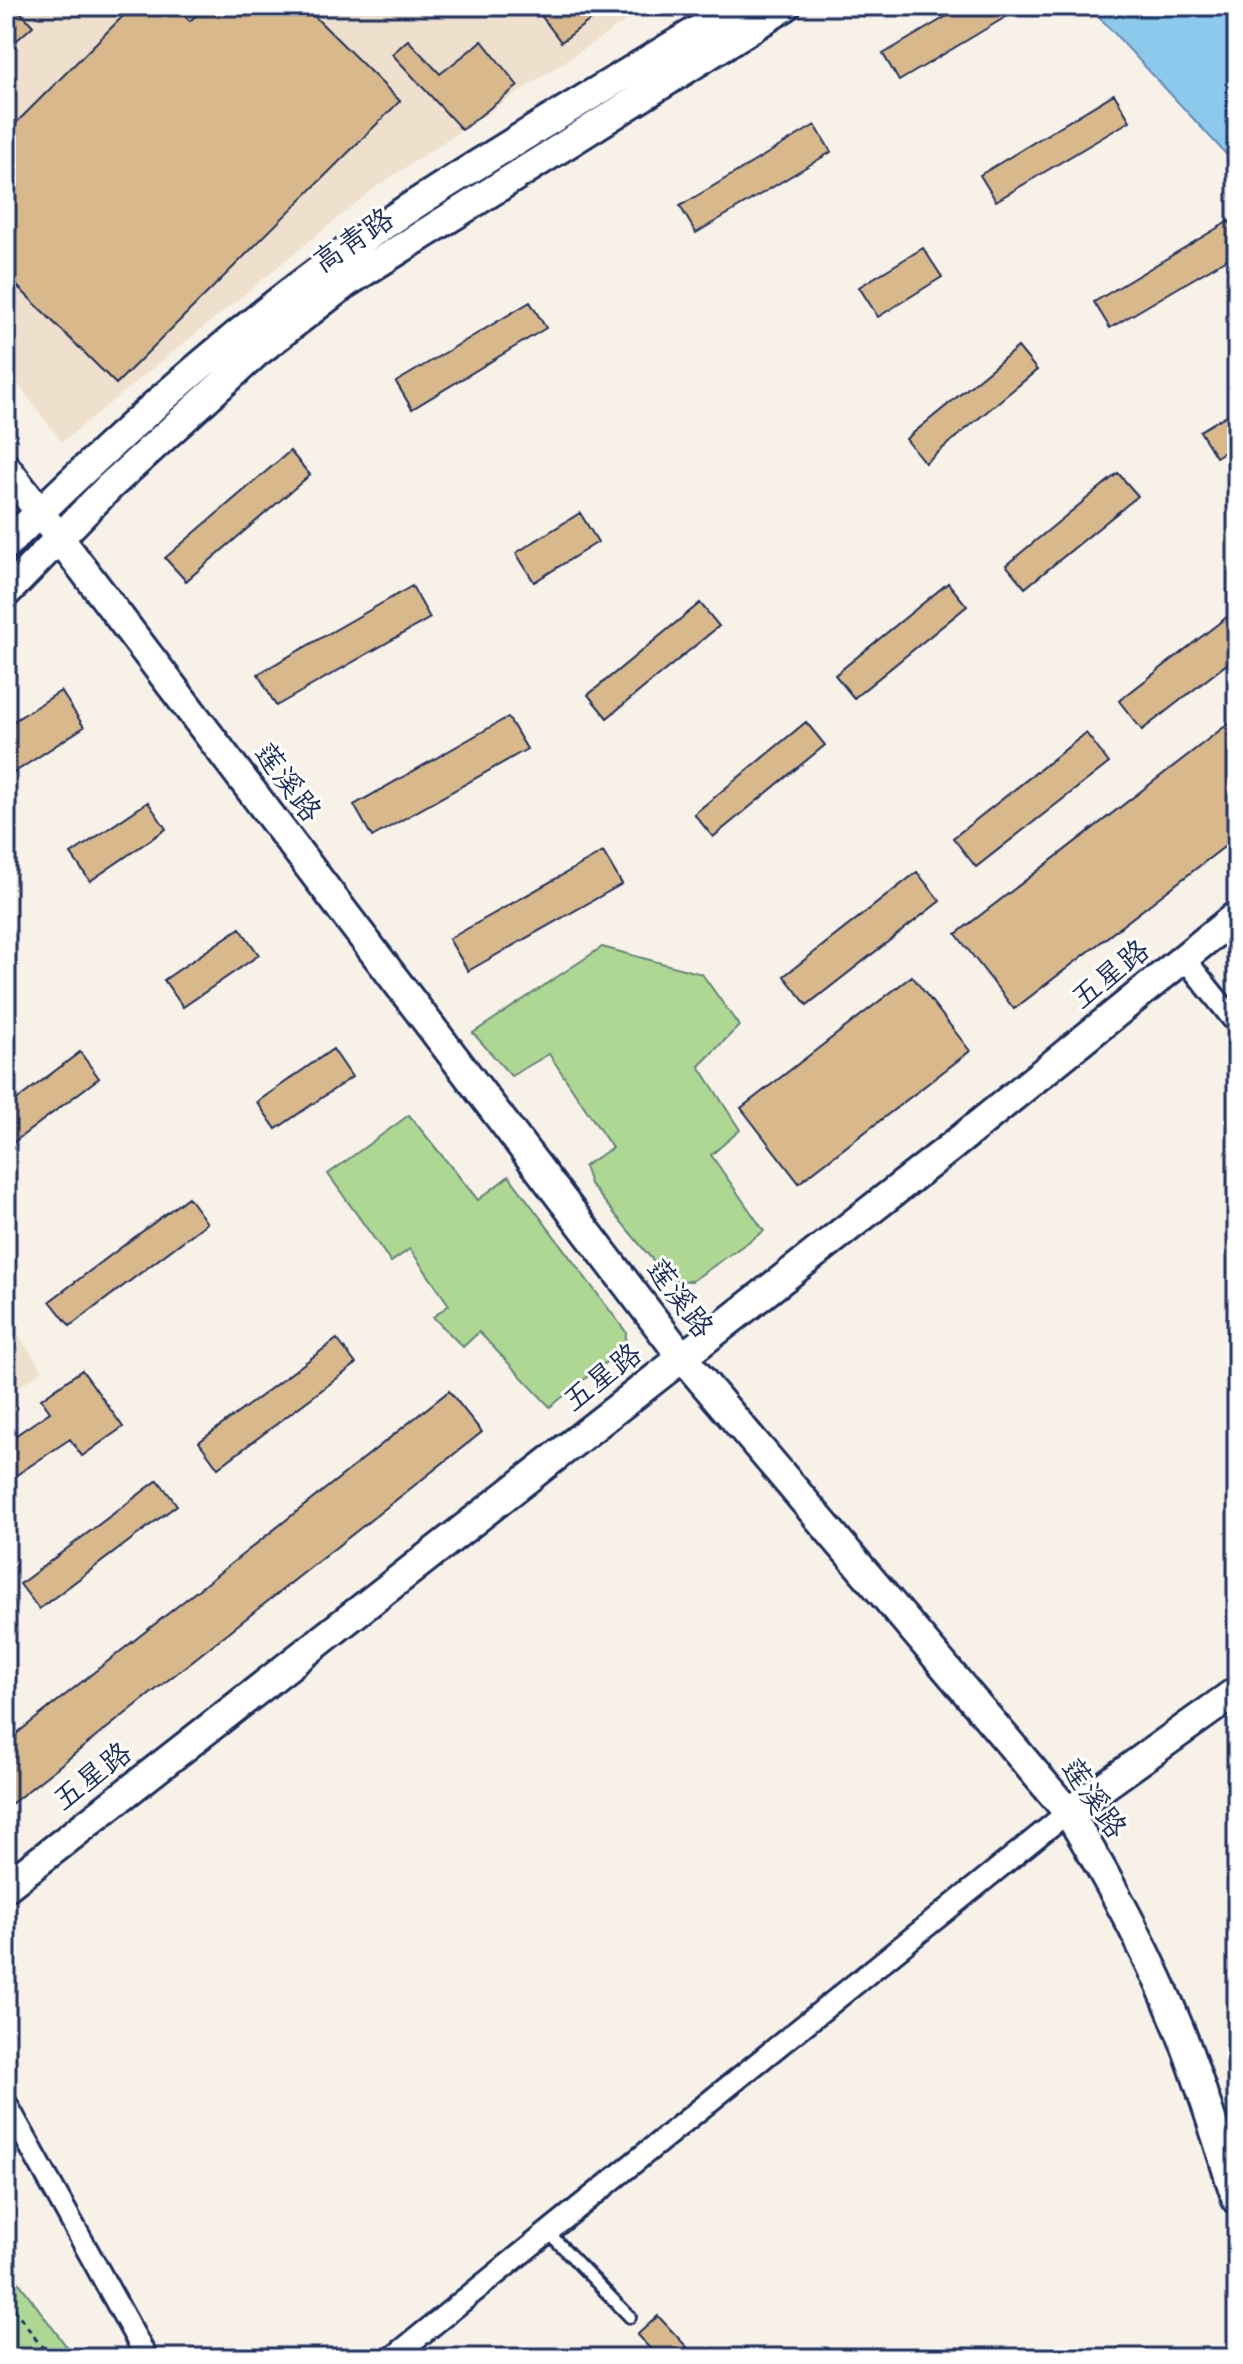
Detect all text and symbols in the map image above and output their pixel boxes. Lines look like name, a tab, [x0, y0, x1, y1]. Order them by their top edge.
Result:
street label: 高青路	[306, 200, 402, 283]
street label: 莲溪路	[244, 735, 329, 831]
street label: 五星路	[1064, 932, 1158, 1019]
street label: 莲溪路	[636, 1251, 721, 1347]
street label: 五星路	[555, 1335, 650, 1421]
street label: 五星路	[45, 1734, 140, 1820]
street label: 莲溪路	[1051, 1751, 1135, 1847]

